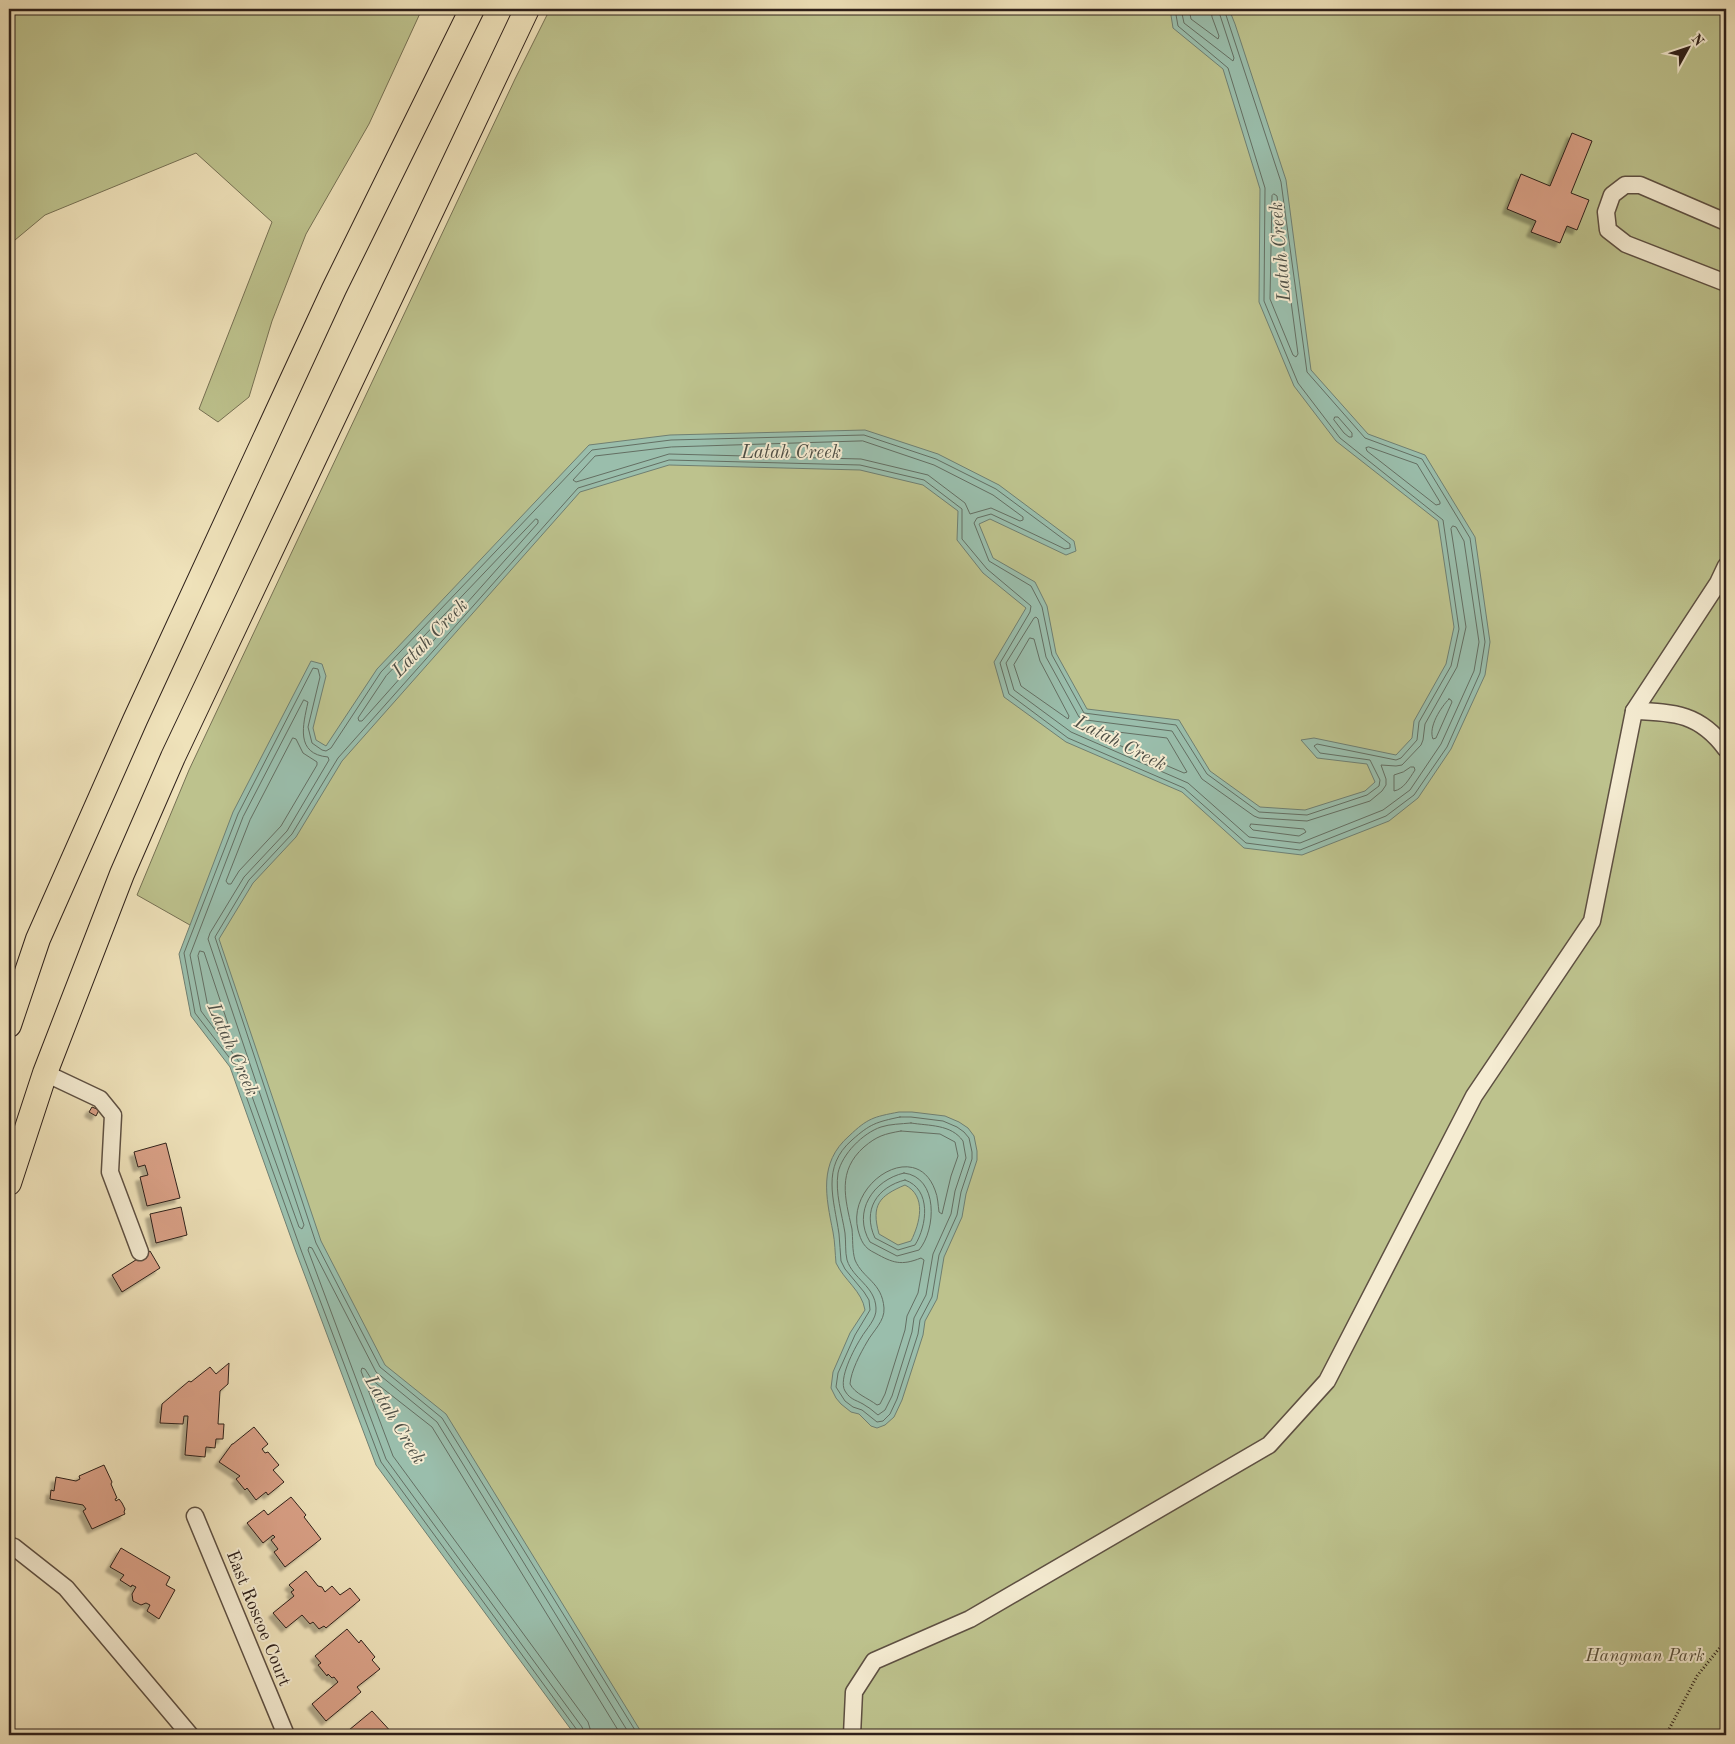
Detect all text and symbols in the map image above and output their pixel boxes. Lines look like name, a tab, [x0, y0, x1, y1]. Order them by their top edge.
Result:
north arrow	[1662, 22, 1712, 72]
text: N	[1688, 32, 1706, 49]
water label: Latah Creek	[1268, 201, 1295, 304]
water label: Latah Creek	[740, 444, 841, 463]
water label: Latah Creek	[388, 596, 472, 682]
water label: Latah Creek	[1070, 713, 1169, 775]
water label: Latah Creek	[202, 999, 261, 1100]
water label: Latah Creek	[359, 1372, 428, 1468]
street label: East Roscoe Court	[223, 1548, 293, 1689]
park label: Hangman Park	[1584, 1647, 1705, 1665]

